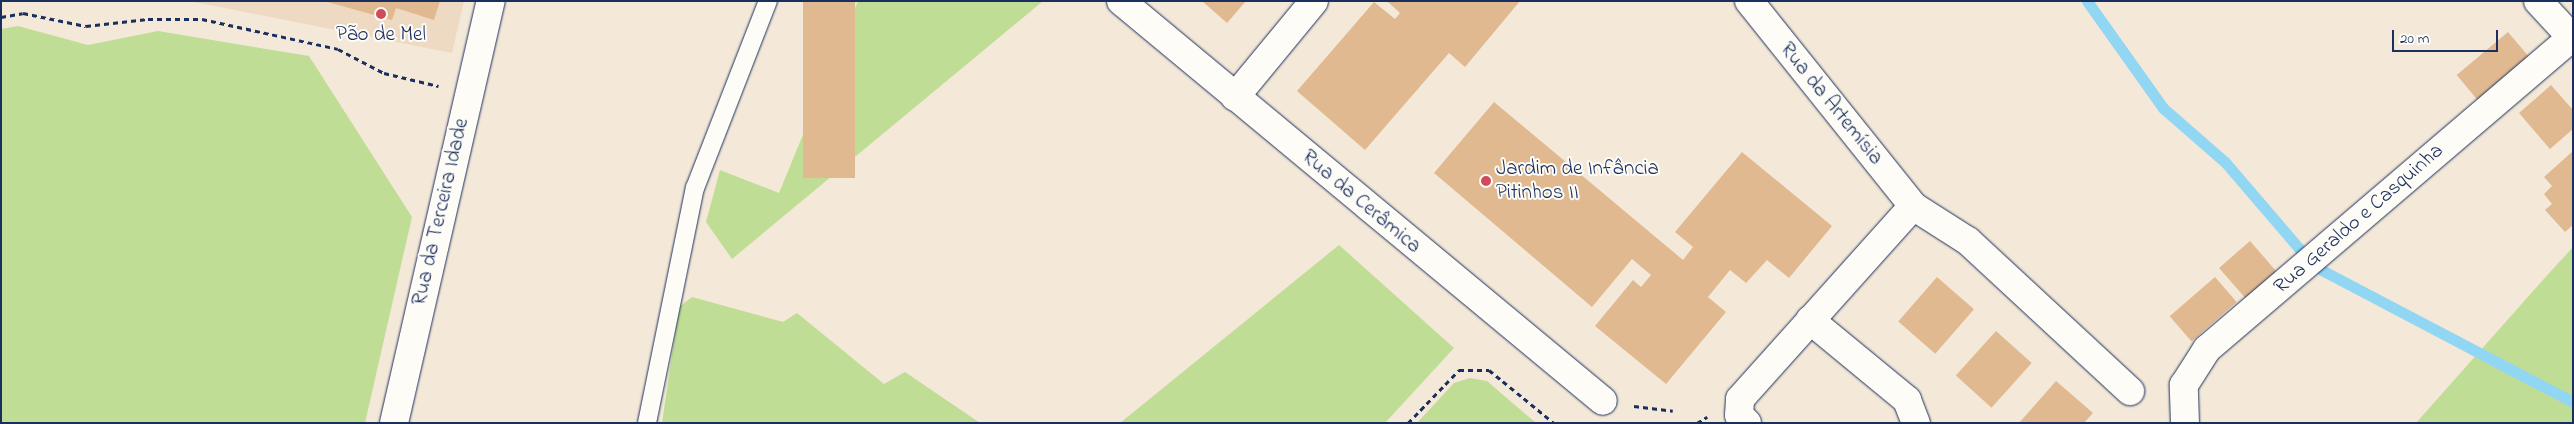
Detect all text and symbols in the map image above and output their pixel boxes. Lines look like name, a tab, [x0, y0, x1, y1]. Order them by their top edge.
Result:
marker: Pão de Mel	[375, 8, 387, 20]
scale bar	[2394, 20, 2500, 52]
place label: Pão de Mel	[336, 22, 426, 48]
text: 20 m	[2400, 28, 2429, 50]
street label: Rua da Artemísia	[1774, 38, 1888, 170]
street label: Rua da Terceira Idade	[407, 116, 475, 308]
street label: Rua Geraldo e Casquinha	[2269, 138, 2449, 300]
street label: Rua da Cerâmica	[1296, 145, 1426, 259]
place label: Jardim de Infância Pitinhos II	[1496, 156, 1659, 206]
marker: Jardim de Infância Pitinhos II	[1480, 175, 1492, 187]

